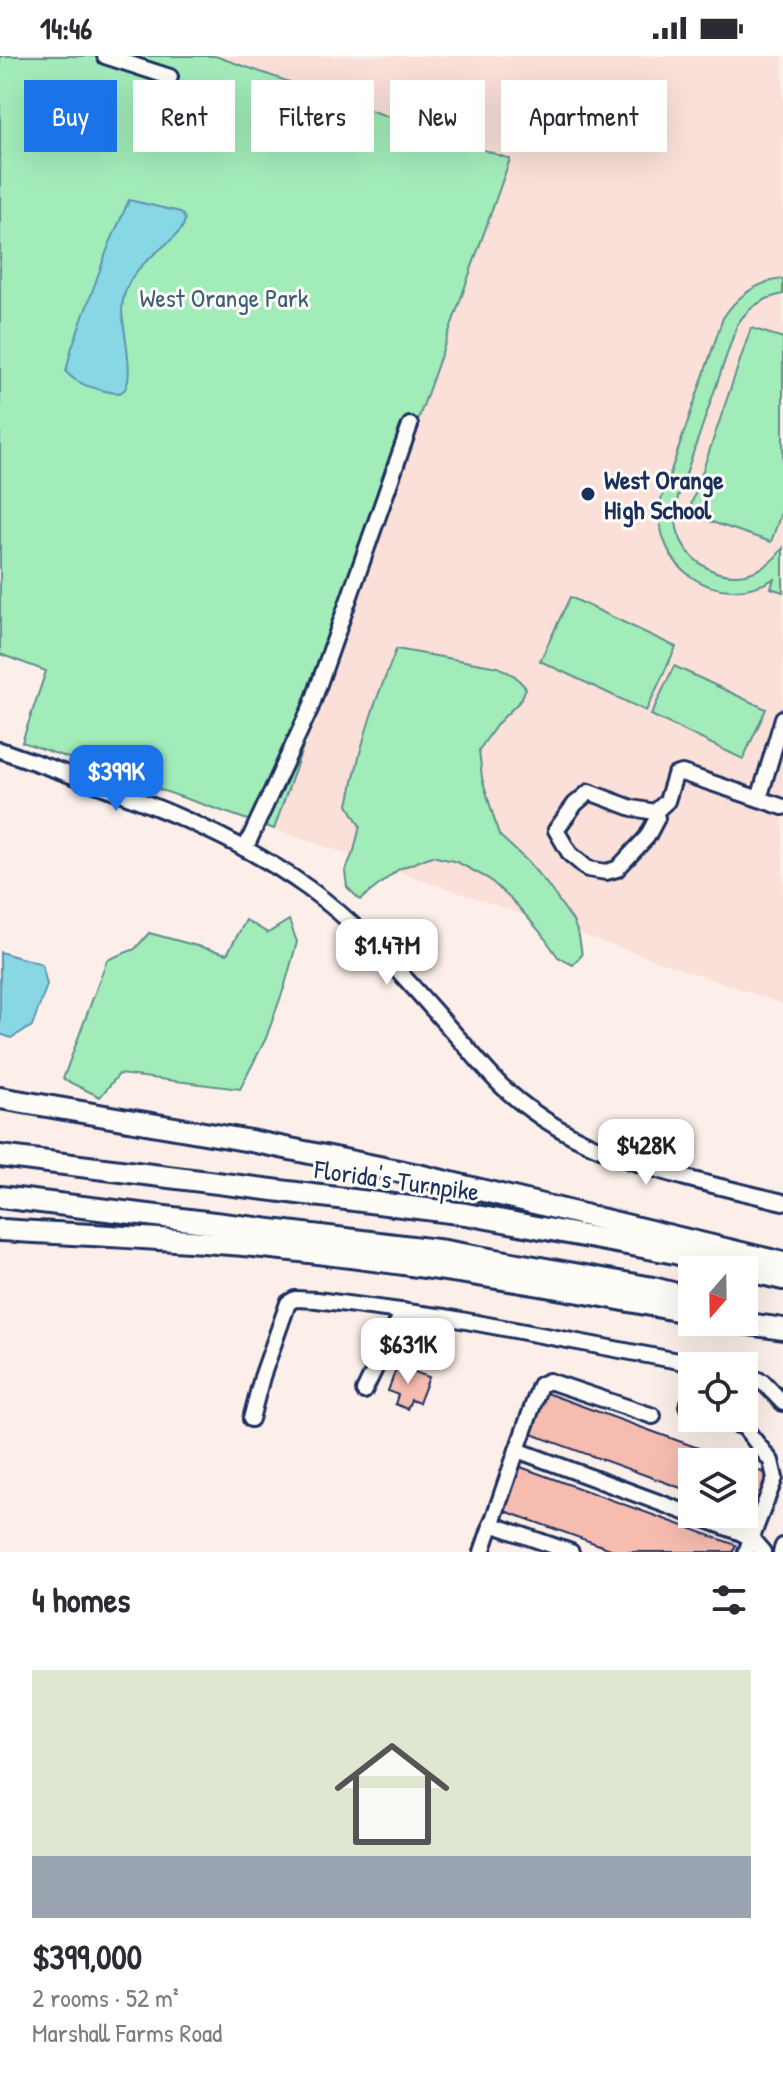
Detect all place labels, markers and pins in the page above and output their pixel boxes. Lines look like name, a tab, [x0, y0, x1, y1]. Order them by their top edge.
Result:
place label: West Orange High School	[604, 462, 724, 528]
marker: West Orange High School	[579, 485, 597, 503]
pin: $399K	[60, 745, 172, 813]
pin: $1.47M	[322, 919, 452, 987]
pin: $428K	[590, 1119, 702, 1187]
pin: $631K	[352, 1318, 464, 1386]

